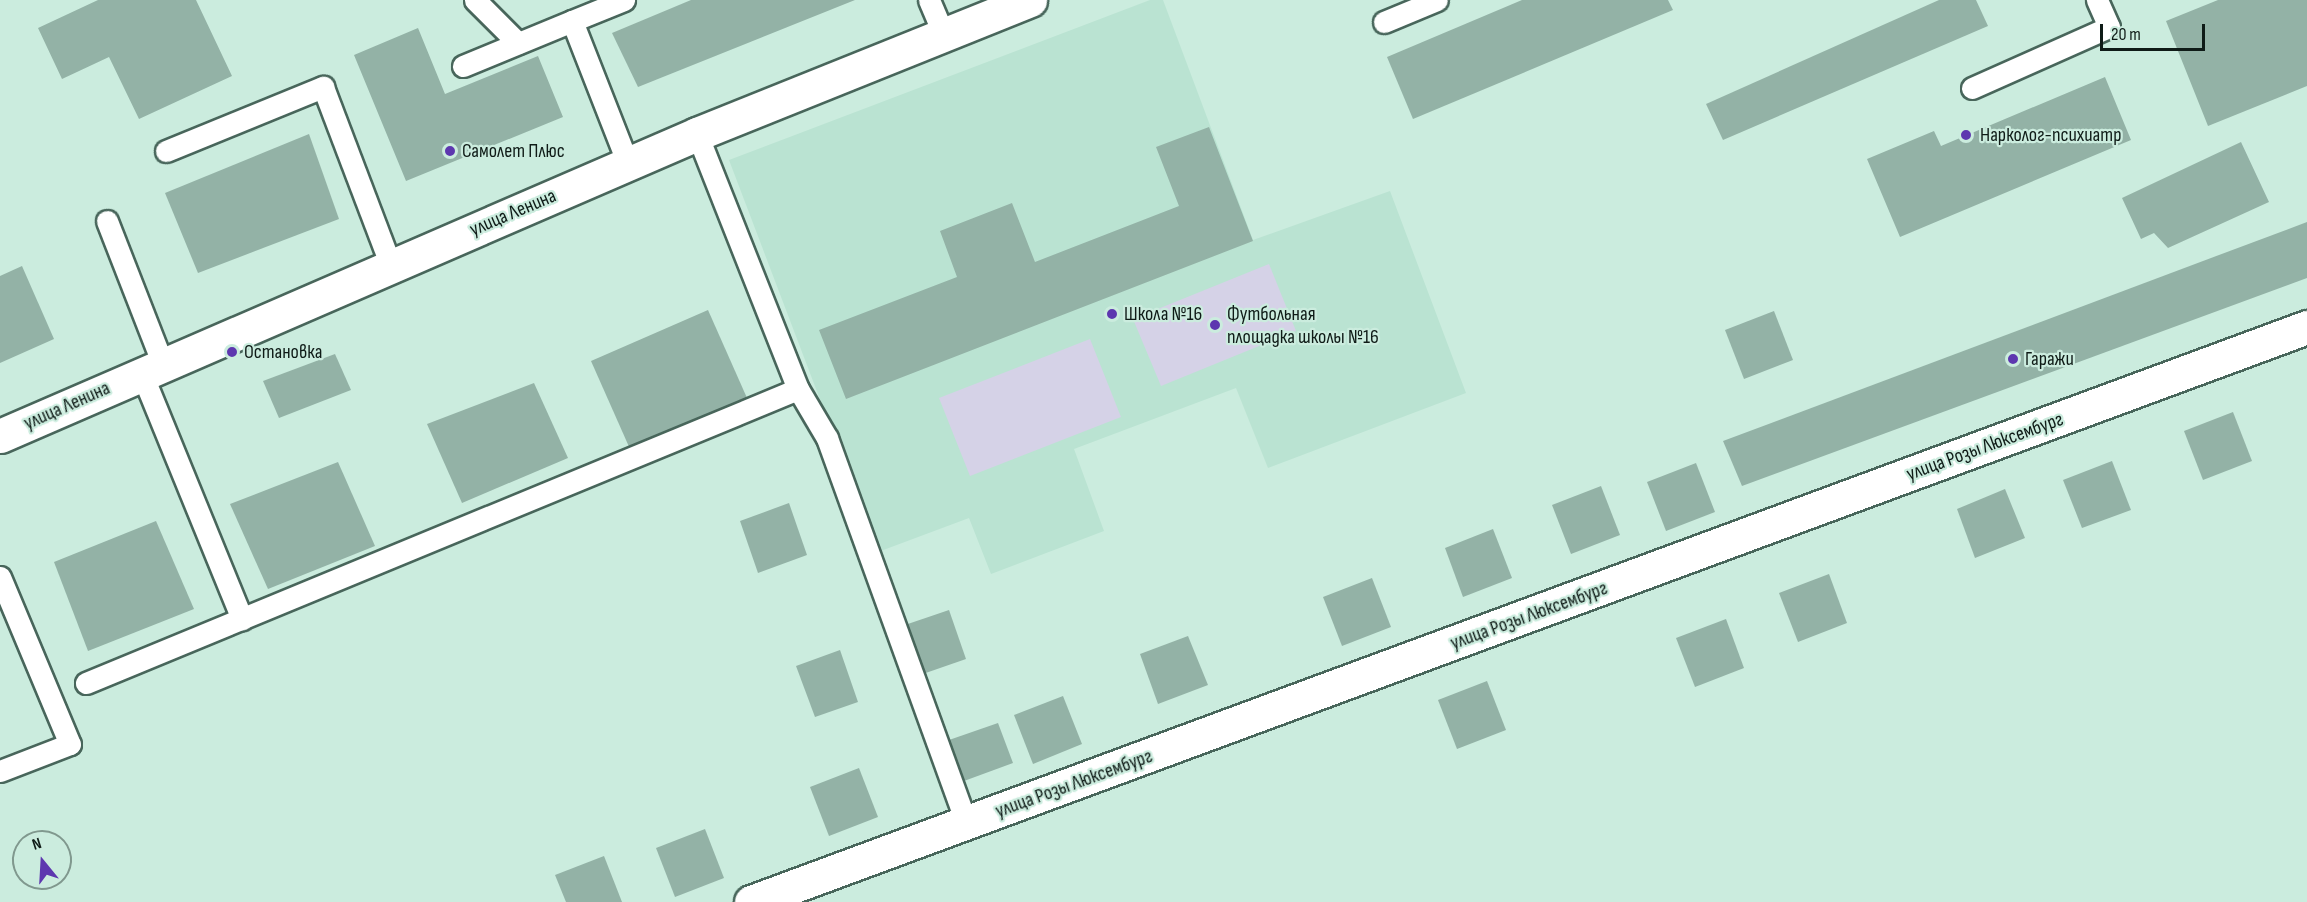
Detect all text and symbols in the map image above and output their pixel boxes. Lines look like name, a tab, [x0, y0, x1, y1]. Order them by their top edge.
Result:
scale bar	[2103, 12, 2208, 50]
text: 20 m	[2111, 24, 2141, 45]
place label: Нарколог-психиатр	[1980, 123, 2121, 147]
marker: Нарколог-психиатр	[1957, 126, 1975, 144]
place label: Самолет Плюс	[462, 139, 565, 163]
marker: Самолет Плюс	[443, 144, 457, 158]
street label: улица Ленина	[466, 184, 560, 242]
place label: Школа №16	[1124, 302, 1202, 326]
place label: Футбольная площадка школы №16	[1227, 302, 1379, 349]
marker: Школа №16	[1105, 307, 1119, 321]
marker: Футбольная площадка школы №16	[1208, 318, 1222, 332]
place label: Остановка	[244, 340, 322, 364]
marker: Остановка	[225, 345, 239, 359]
place label: Гаражи	[2025, 347, 2074, 371]
marker: Гаражи	[2006, 352, 2020, 366]
street label: улица Ленина	[20, 376, 114, 436]
street label: улица Розы Люксембург	[1903, 407, 2067, 487]
street label: улица Розы Люксембург	[1447, 576, 1611, 656]
street label: улица Розы Люксембург	[992, 744, 1156, 824]
north arrow	[12, 830, 72, 890]
text: N	[30, 834, 44, 855]

